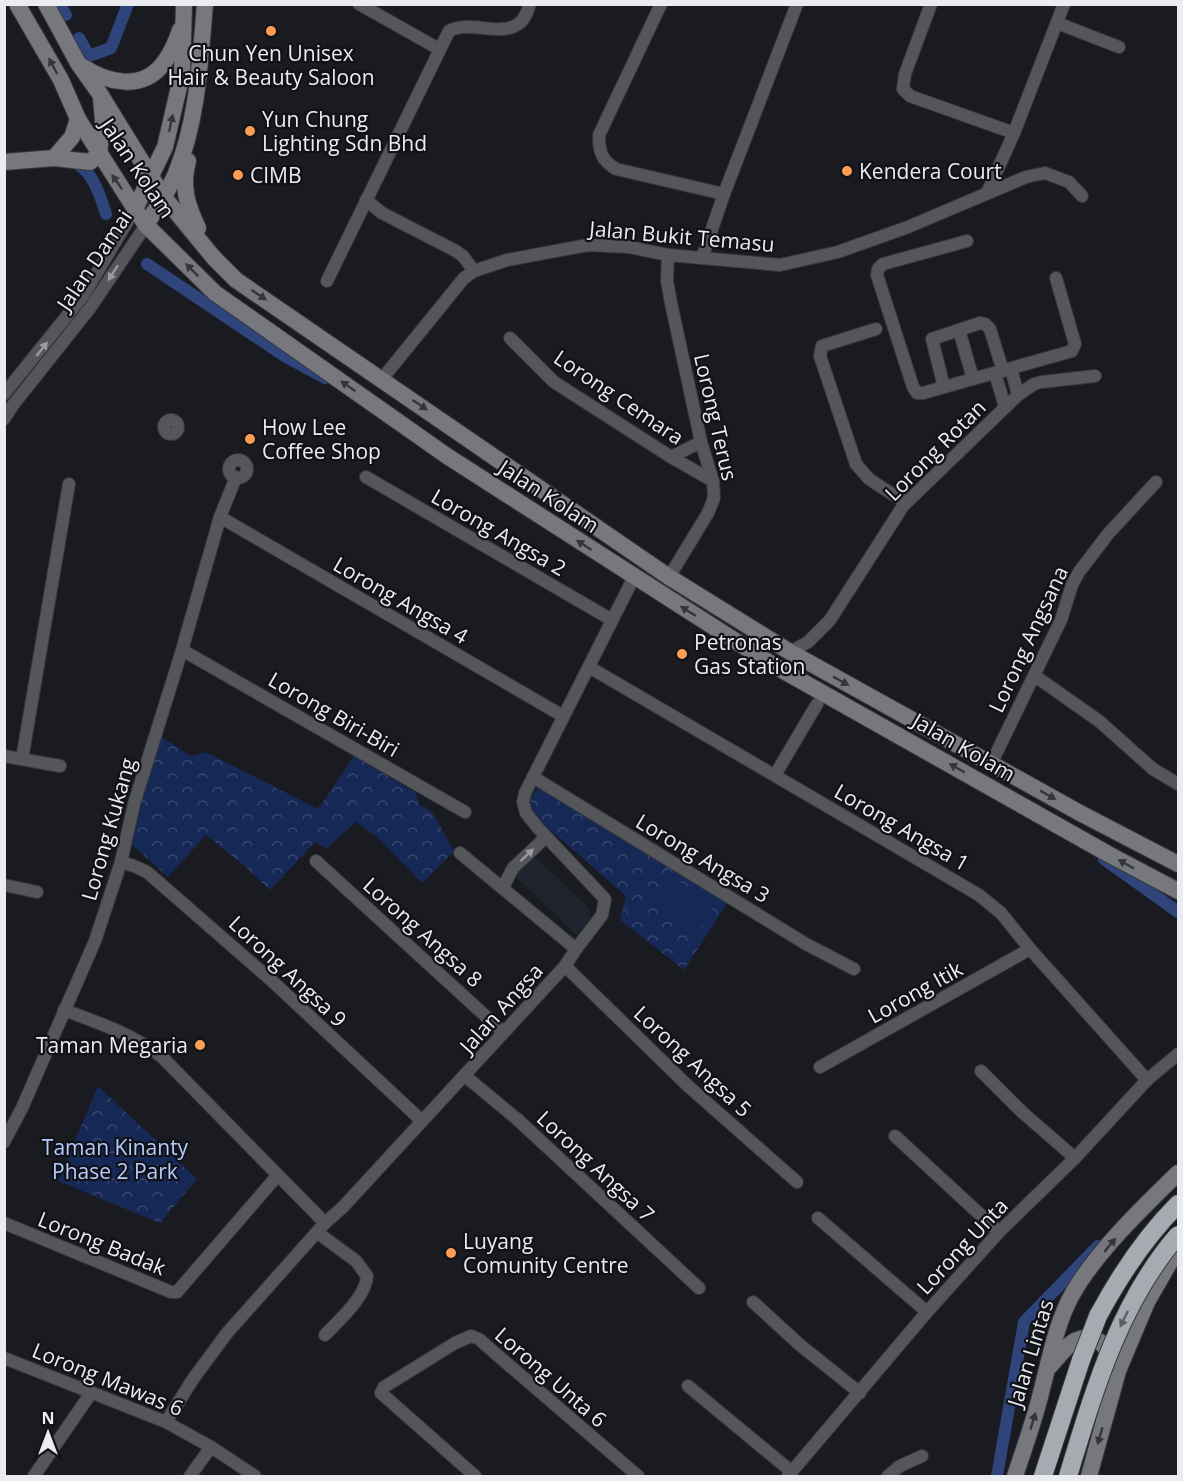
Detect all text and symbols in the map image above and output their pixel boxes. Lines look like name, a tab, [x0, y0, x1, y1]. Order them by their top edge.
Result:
marker: Chun Yen Unisex Hair & Beauty Saloon	[264, 24, 278, 38]
place label: Chun Yen Unisex Hair & Beauty Saloon	[167, 39, 375, 91]
one-way arrow	[48, 58, 58, 75]
place label: Yun Chung Lighting Sdn Bhd	[262, 105, 427, 157]
street label: Jalan Kolam	[93, 111, 182, 223]
one-way arrow	[167, 113, 176, 132]
marker: Yun Chung Lighting Sdn Bhd	[243, 124, 257, 138]
place label: Kendera Court	[859, 157, 1002, 185]
place label: CIMB	[250, 161, 302, 189]
marker: Kendera Court	[840, 164, 854, 178]
marker: CIMB	[231, 168, 245, 182]
one-way arrow	[111, 174, 123, 190]
street label: Jalan Damai	[49, 204, 138, 318]
street label: Jalan Bukit Temasu	[586, 214, 776, 258]
one-way arrow	[185, 264, 199, 278]
one-way arrow	[107, 265, 119, 281]
one-way arrow	[251, 289, 267, 300]
one-way arrow	[35, 341, 48, 357]
street label: Lorong Cemara	[549, 343, 689, 451]
street label: Lorong Terus	[688, 351, 744, 483]
one-way arrow	[341, 380, 357, 392]
street label: Lorong Rotan	[878, 393, 992, 507]
one-way arrow	[411, 399, 427, 411]
place label: How Lee Coffee Shop	[262, 413, 381, 465]
marker: How Lee Coffee Shop	[243, 432, 257, 446]
street label: Jalan Kolam	[492, 452, 605, 539]
street label: Lorong Angsa 2	[427, 482, 571, 582]
one-way arrow	[576, 540, 593, 551]
street label: Lorong Angsa 4	[329, 550, 473, 650]
street label: Lorong Angsana	[982, 561, 1074, 717]
one-way arrow	[680, 606, 696, 617]
place label: Petronas Gas Station	[694, 628, 805, 680]
marker: Petronas Gas Station	[675, 647, 689, 661]
street label: Lorong Biri-Biri	[263, 665, 405, 763]
one-way arrow	[833, 676, 850, 686]
street label: Jalan Kolam	[906, 705, 1021, 788]
street label: Lorong Kukang	[74, 754, 142, 904]
one-way arrow	[948, 763, 965, 773]
street label: Lorong Angsa 1	[830, 777, 974, 877]
one-way arrow	[1040, 790, 1056, 801]
street label: Lorong Angsa 3	[631, 807, 775, 909]
one-way arrow	[519, 848, 534, 862]
one-way arrow	[1118, 859, 1135, 869]
street label: Lorong Angsa 8	[357, 871, 489, 993]
street label: Lorong Angsa 9	[223, 909, 353, 1033]
street label: Lorong Itik	[863, 954, 967, 1030]
street label: Jalan Angsa	[452, 957, 549, 1060]
street label: Lorong Angsa 5	[628, 999, 758, 1123]
place label: Taman Megaria	[36, 1031, 188, 1059]
marker: Taman Megaria	[193, 1038, 207, 1052]
street label: Lorong Angsa 7	[531, 1104, 661, 1228]
park label: Taman Kinanty Phase 2 Park	[42, 1133, 189, 1185]
street label: Lorong Unta	[910, 1192, 1014, 1300]
street label: Lorong Badak	[34, 1205, 170, 1281]
place label: Luyang Comunity Centre	[463, 1227, 629, 1279]
one-way arrow	[1103, 1238, 1116, 1253]
marker: Luyang Comunity Centre	[444, 1246, 458, 1260]
street label: Jalan Lintas	[1000, 1296, 1060, 1412]
one-way arrow	[1119, 1310, 1129, 1328]
street label: Lorong Unta 6	[489, 1321, 613, 1433]
street label: Lorong Mawas 6	[28, 1336, 188, 1422]
north arrow	[18, 1403, 78, 1463]
text: N	[41, 1407, 55, 1429]
one-way arrow	[1029, 1412, 1038, 1430]
one-way arrow	[1095, 1427, 1104, 1445]

